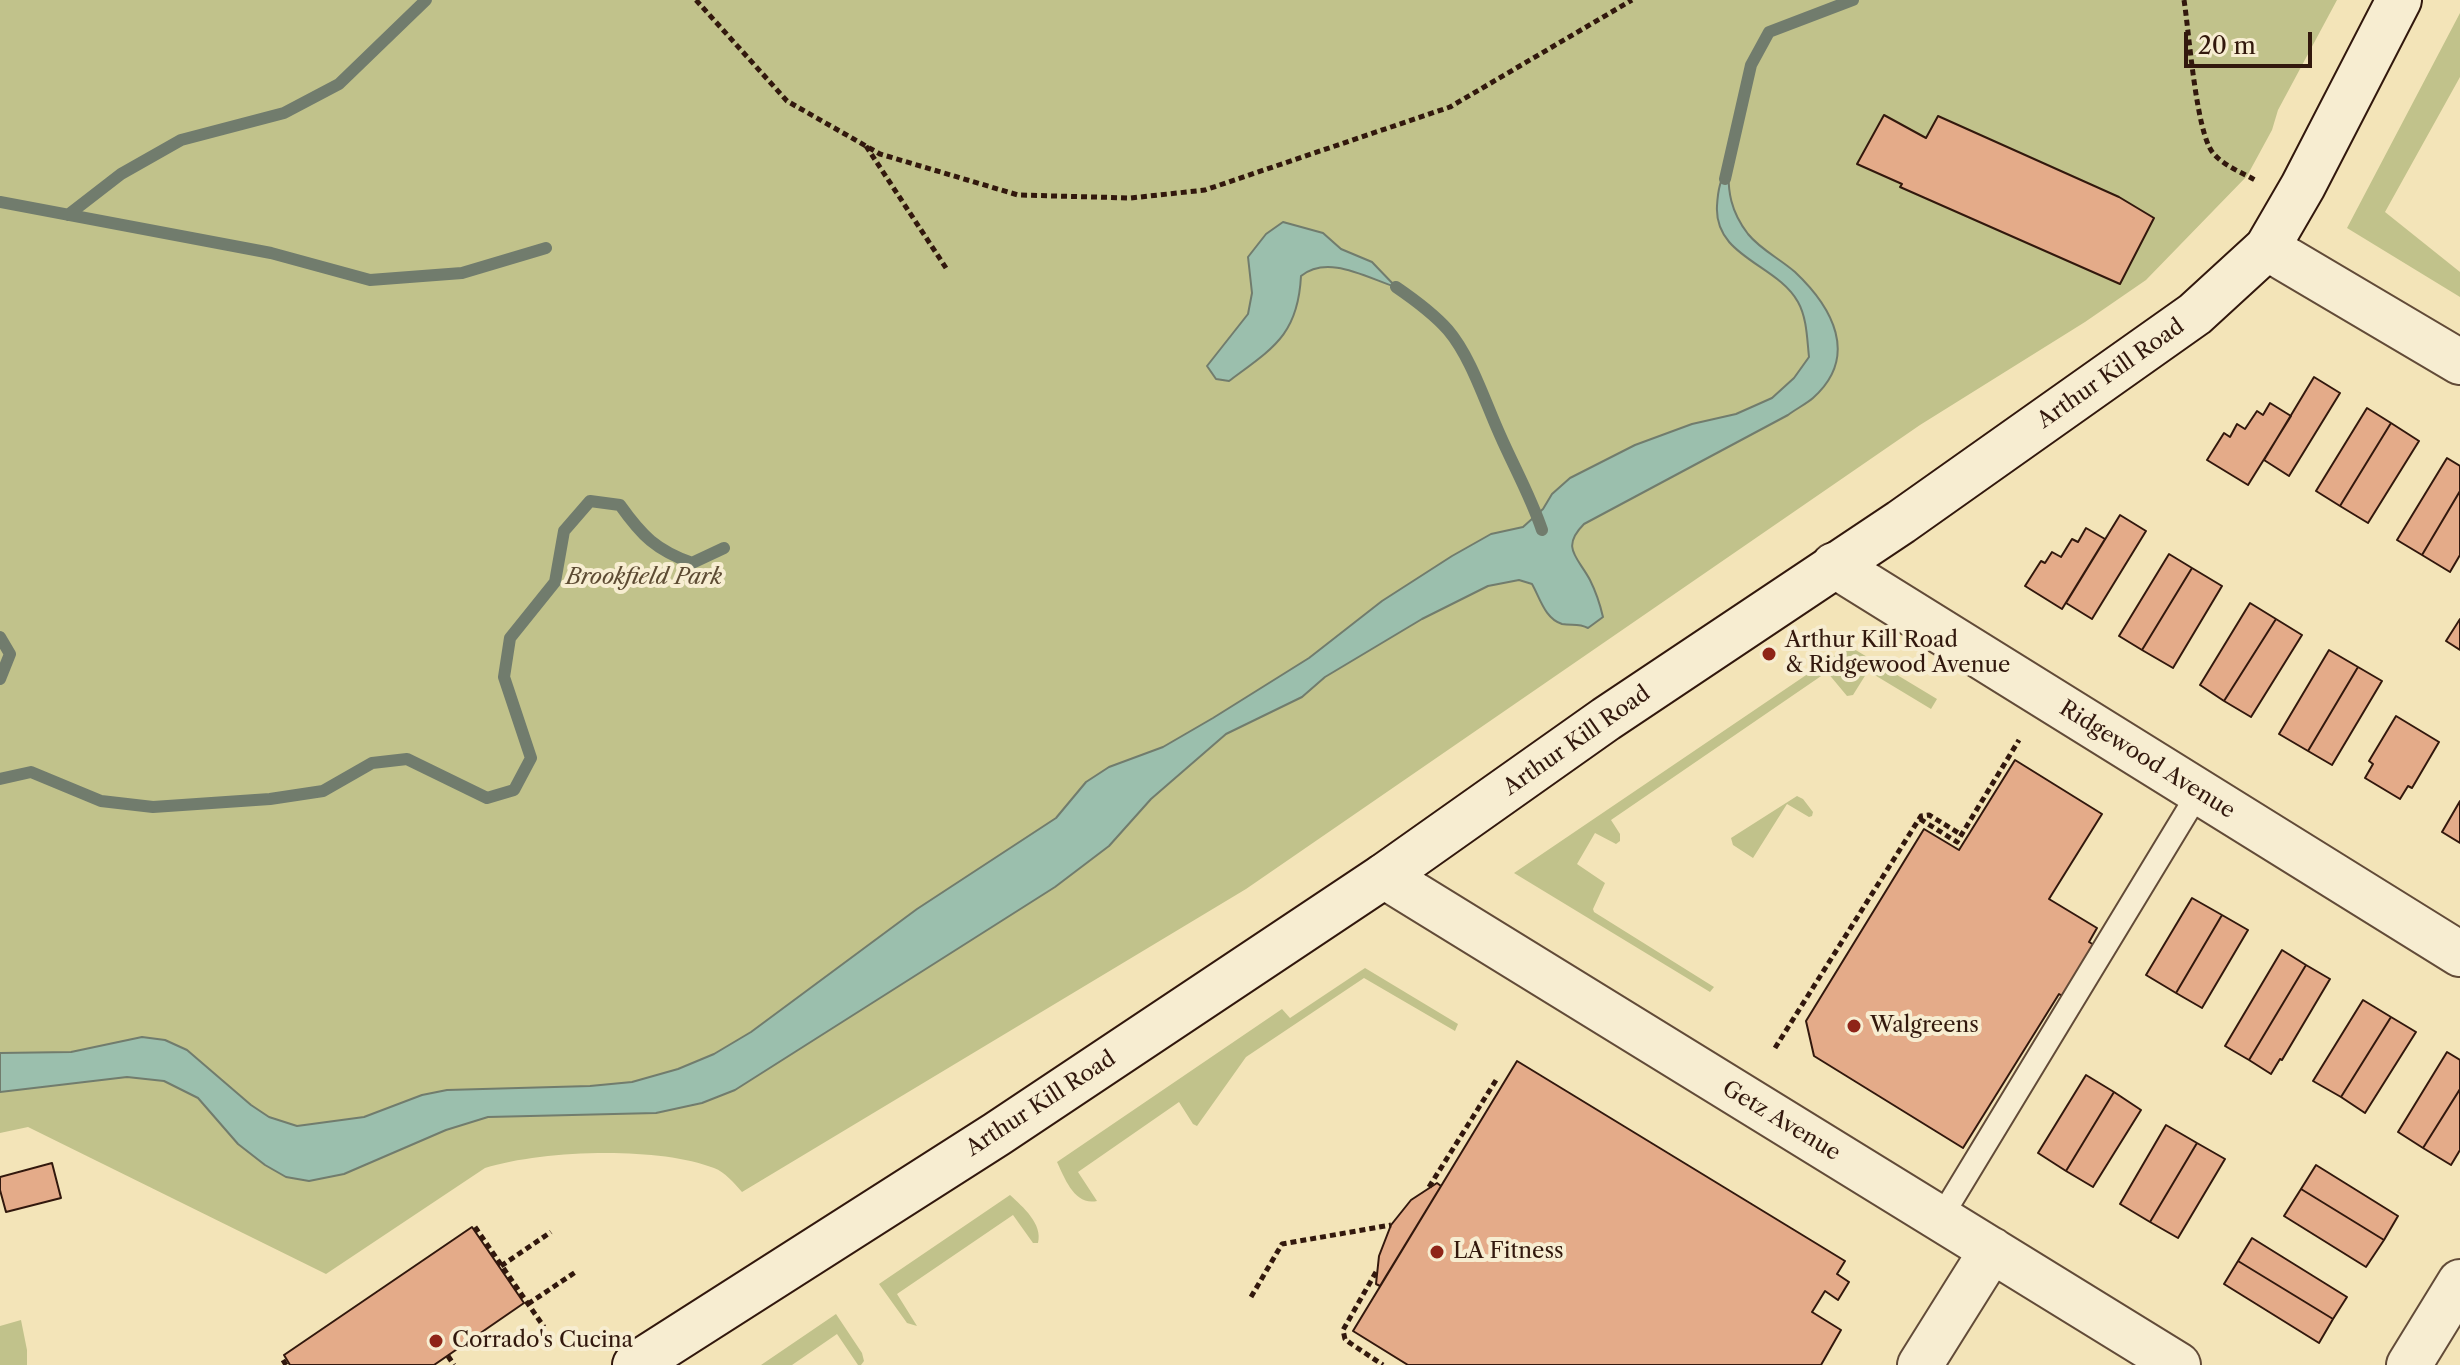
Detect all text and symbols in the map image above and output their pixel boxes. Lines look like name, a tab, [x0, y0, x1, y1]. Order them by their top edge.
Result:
scale bar	[2188, 16, 2316, 66]
text: 20 m	[2198, 31, 2256, 60]
street label: Arthur Kill Road	[2033, 314, 2189, 434]
park label: Brookfield Park	[566, 565, 722, 591]
place label: Arthur Kill Road & Ridgewood Avenue	[1785, 628, 2010, 680]
marker: Arthur Kill Road & Ridgewood Avenue	[1760, 645, 1778, 663]
street label: Arthur Kill Road	[1499, 681, 1655, 801]
street label: Ridgewood Avenue	[2054, 695, 2240, 825]
place label: Walgreens	[1870, 1013, 1979, 1039]
marker: Walgreens	[1845, 1017, 1863, 1035]
street label: Arthur Kill Road	[961, 1046, 1121, 1162]
street label: Getz Avenue	[1717, 1075, 1845, 1167]
place label: LA Fitness	[1453, 1239, 1564, 1265]
marker: LA Fitness	[1428, 1243, 1446, 1261]
place label: Corrado's Cucina	[452, 1328, 633, 1354]
marker: Corrado's Cucina	[427, 1332, 445, 1350]

